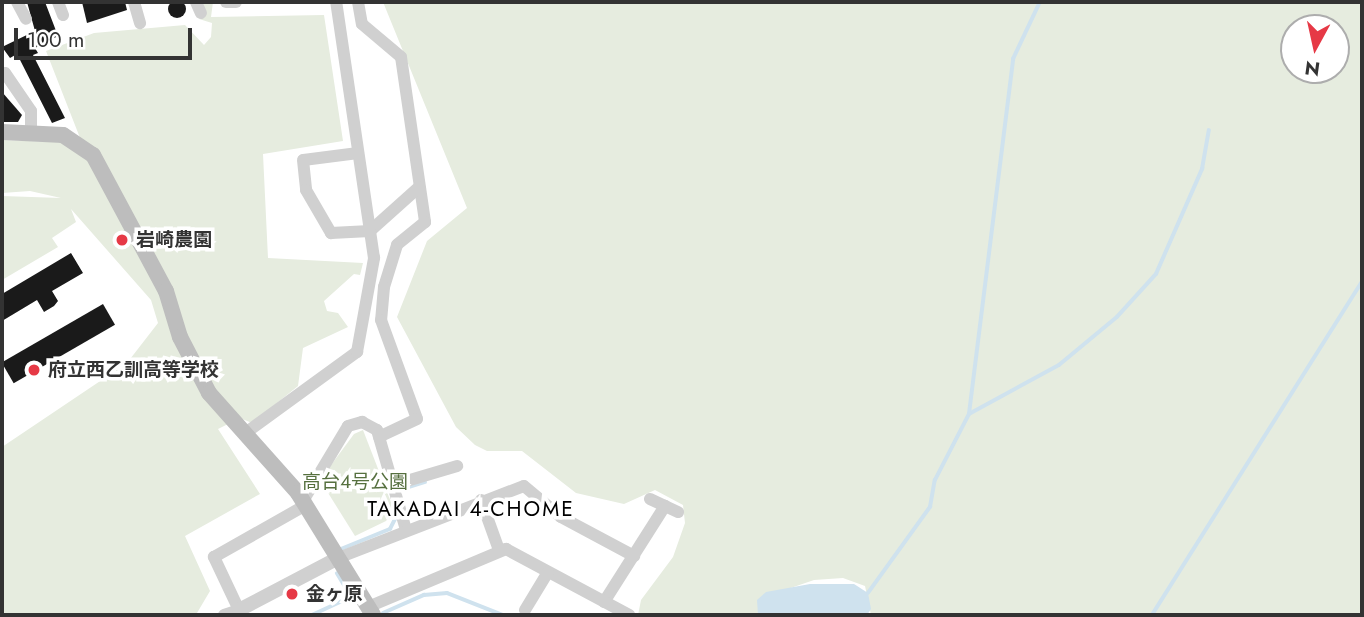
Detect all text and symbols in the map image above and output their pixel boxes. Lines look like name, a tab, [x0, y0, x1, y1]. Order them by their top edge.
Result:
scale bar	[18, 14, 196, 58]
north arrow	[1280, 14, 1350, 84]
text: 100 m	[27, 25, 84, 55]
text: N	[1303, 54, 1322, 83]
place label: 岩崎農園	[136, 229, 212, 251]
marker: 岩崎農園	[114, 232, 130, 248]
place label: 府立西乙訓高等学校	[48, 359, 219, 381]
marker: 府立西乙訓高等学校	[26, 362, 42, 378]
park label: 高台４号公園	[302, 471, 408, 493]
district label: TAKADAI 4-CHOME	[369, 496, 573, 522]
place label: 金ヶ原	[306, 583, 363, 605]
marker: 金ヶ原	[284, 586, 300, 602]

